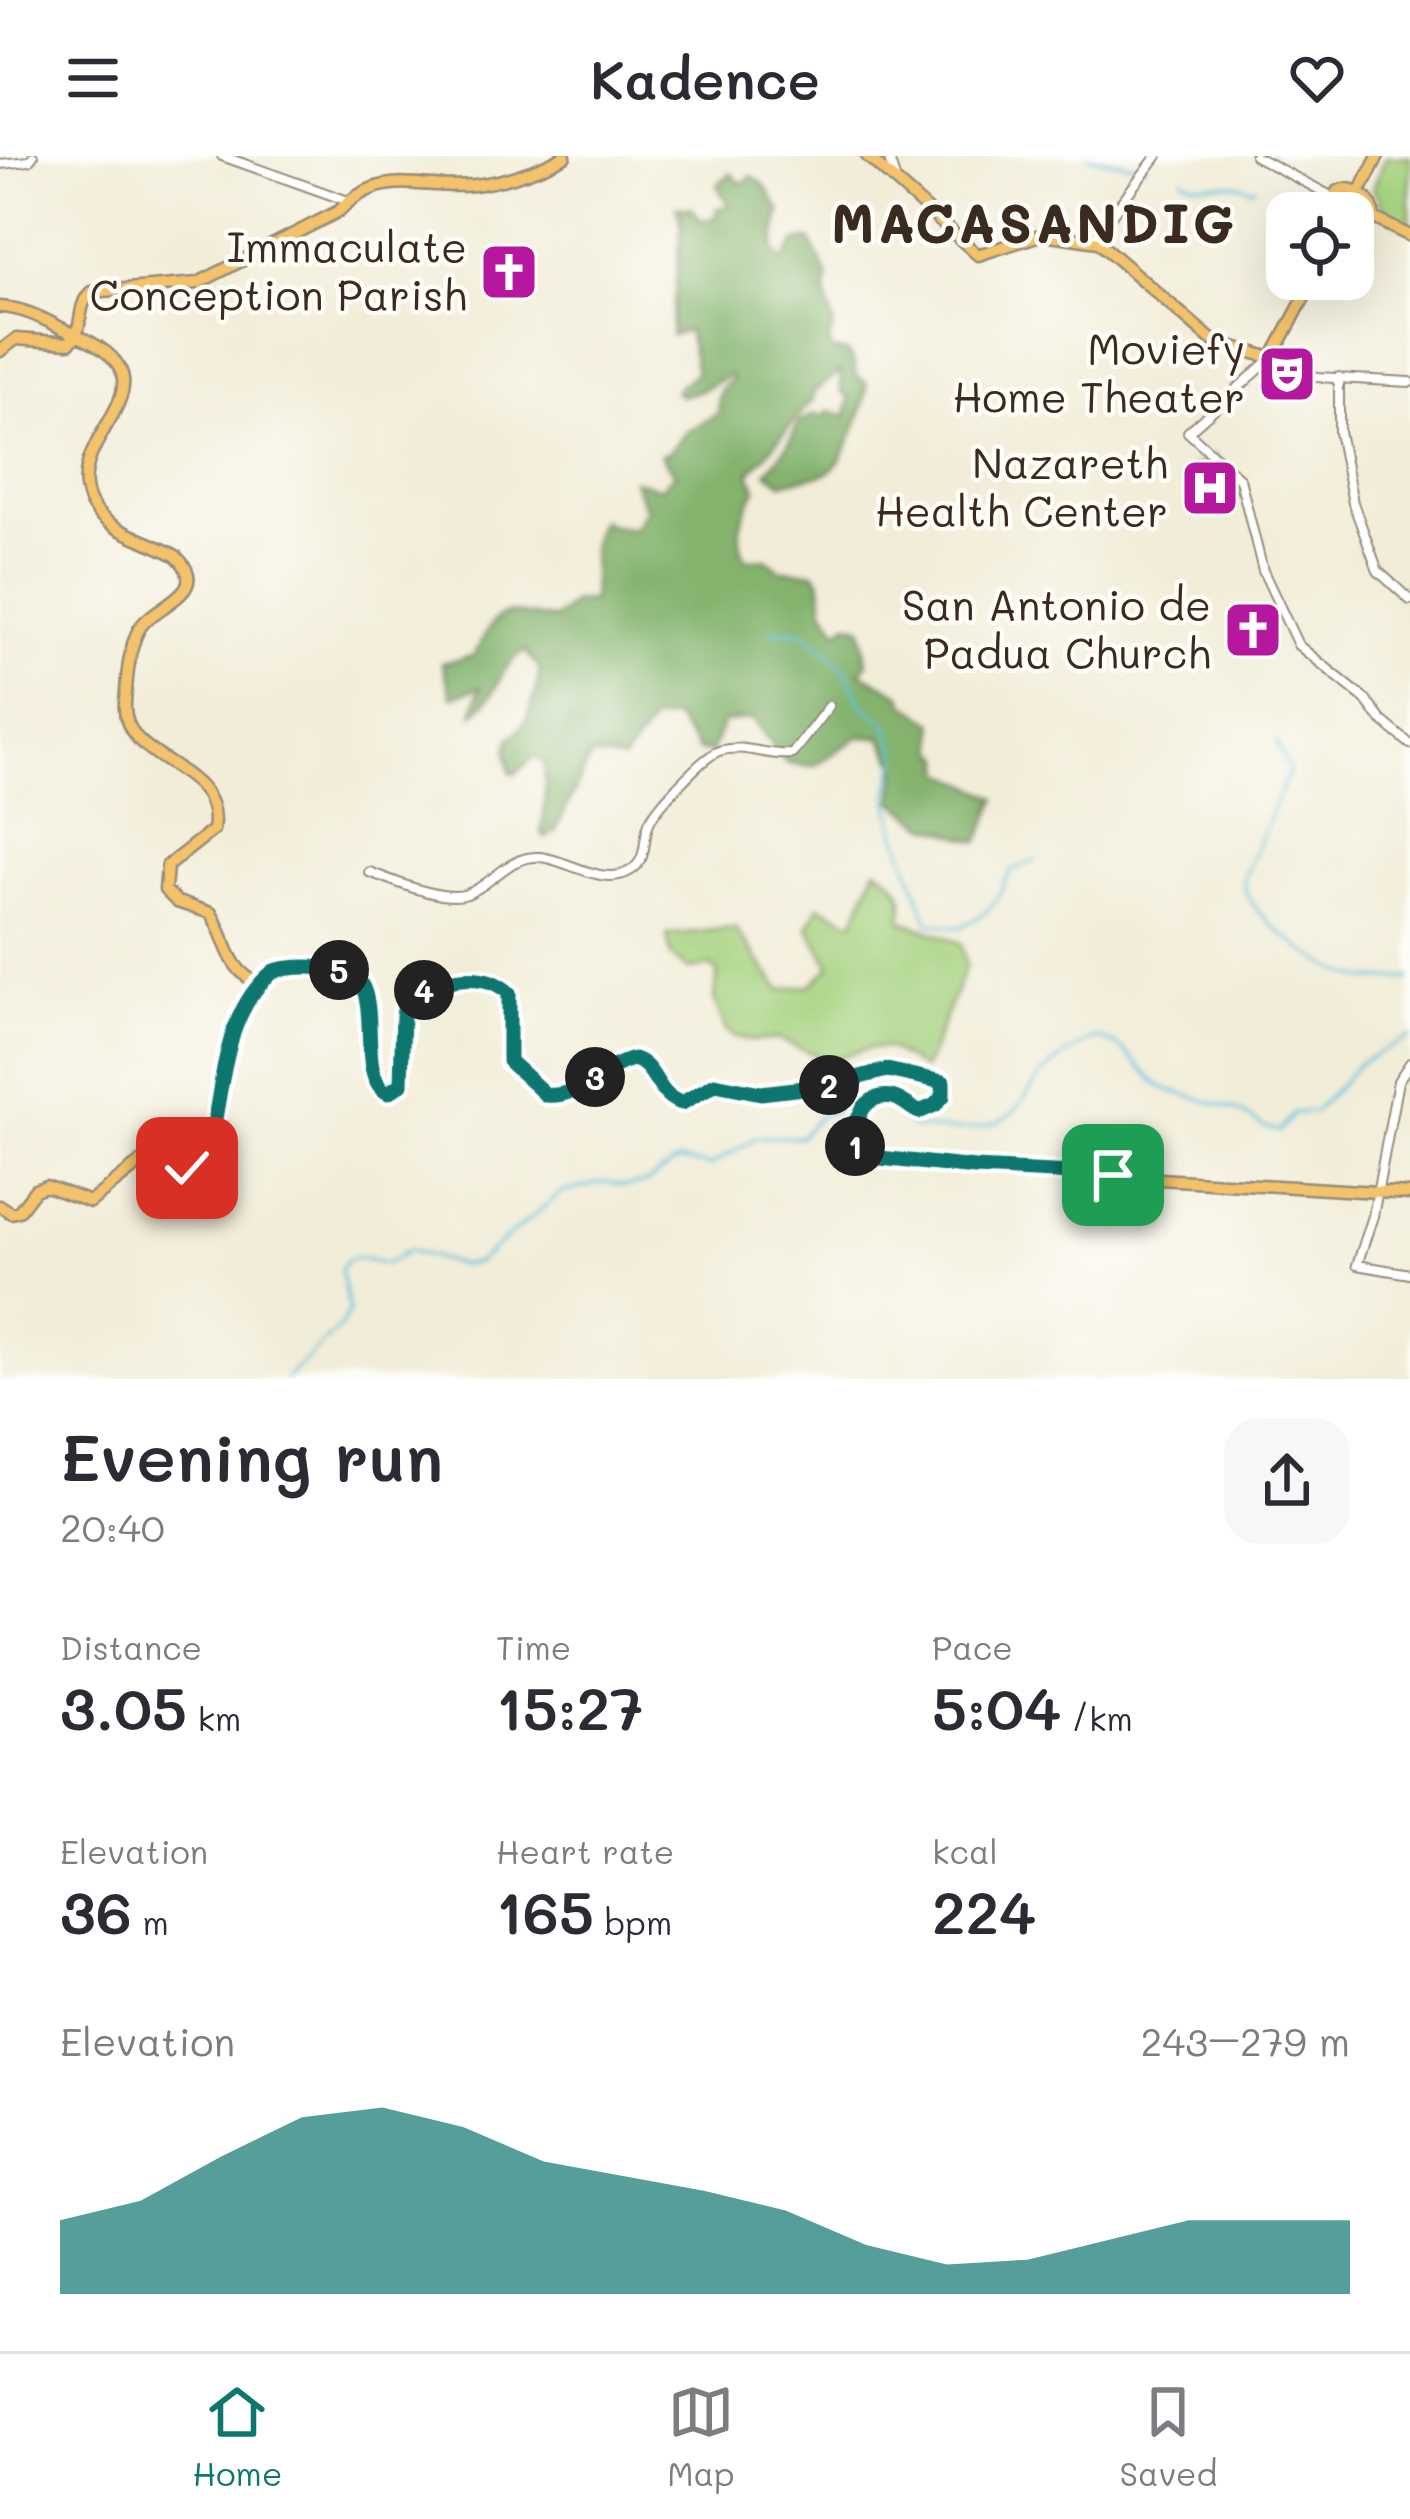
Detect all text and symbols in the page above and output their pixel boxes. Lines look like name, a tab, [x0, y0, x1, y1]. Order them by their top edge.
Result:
text: Kadence	[590, 43, 820, 114]
icon: menu	[60, 45, 126, 111]
icon: heart	[1284, 45, 1350, 111]
district label: MACASANDIG	[831, 186, 1237, 257]
map controls	[1266, 192, 1374, 300]
button: locate	[1266, 192, 1374, 300]
place label: Immaculate Conception Parish	[89, 219, 467, 322]
church icon: Immaculate Conception Parish	[478, 241, 540, 303]
place label: Moviefy Home Theater	[952, 321, 1245, 424]
theatre icon: Moviefy Home Theater	[1256, 343, 1318, 405]
place label: Nazareth Health Center	[875, 435, 1168, 538]
hospital icon: Nazareth Health Center	[1179, 457, 1241, 519]
place label: San Antonio de Padua Church	[902, 577, 1211, 680]
church icon: San Antonio de Padua Church	[1222, 599, 1284, 661]
pin: 5	[309, 940, 369, 1000]
text: 5	[329, 948, 349, 991]
pin: 4	[394, 960, 454, 1020]
text: 4	[414, 968, 434, 1011]
pin: 3	[565, 1047, 625, 1107]
text: 3	[585, 1055, 605, 1098]
pin: 2	[799, 1055, 859, 1115]
text: 2	[820, 1063, 838, 1106]
pin: 1	[825, 1116, 885, 1176]
pin	[136, 1117, 238, 1219]
text: 1	[848, 1124, 862, 1167]
pin	[1062, 1124, 1164, 1226]
icon: check	[154, 1135, 220, 1201]
icon: arrive	[1080, 1142, 1146, 1208]
text: Evening run	[60, 1413, 443, 1499]
button: share	[1224, 1418, 1350, 1544]
text: 20:40	[60, 1501, 165, 1552]
text: Distance	[60, 1625, 202, 1668]
text: Time	[496, 1625, 571, 1668]
text: Pace	[932, 1625, 1013, 1668]
text: 3.05	[60, 1668, 187, 1746]
text: 15:27	[496, 1668, 643, 1746]
text: 5:04	[932, 1668, 1061, 1746]
text: km	[187, 1696, 241, 1739]
text: /km	[1061, 1696, 1133, 1739]
text: Elevation	[60, 1829, 208, 1872]
text: Heart rate	[496, 1829, 674, 1872]
text: kcal	[932, 1829, 998, 1872]
text: 36	[60, 1872, 132, 1950]
text: 165	[496, 1872, 594, 1950]
text: 224	[932, 1872, 1036, 1950]
text: m	[132, 1900, 169, 1943]
text: bpm	[594, 1900, 672, 1943]
text: Elevation	[60, 2015, 235, 2066]
text: 243–279 m	[1141, 2015, 1350, 2066]
tab: Home	[192, 2379, 282, 2494]
tab: Map	[667, 2379, 735, 2494]
tab: Saved	[1120, 2379, 1217, 2494]

